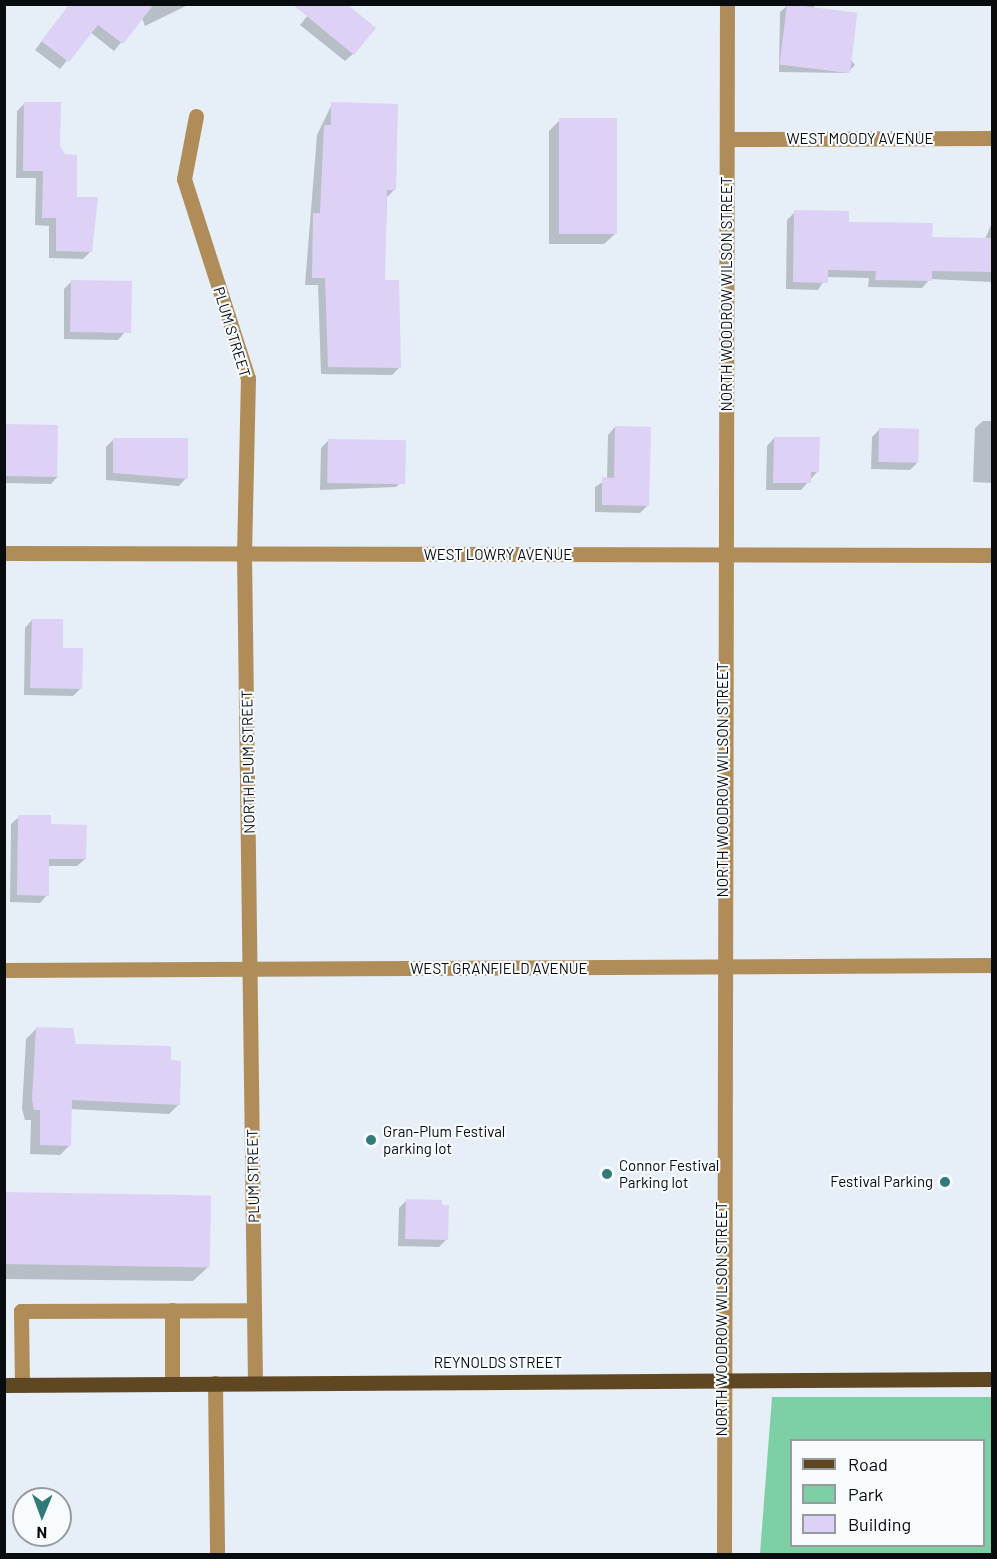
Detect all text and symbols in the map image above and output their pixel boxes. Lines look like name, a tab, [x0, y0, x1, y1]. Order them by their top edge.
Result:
street label: WEST MOODY AVENUE	[787, 130, 933, 148]
street label: NORTH WOODROW WILSON STREET	[718, 177, 736, 411]
street label: PLUM STREET	[210, 285, 254, 379]
street label: WEST LOWRY AVENUE	[424, 546, 572, 564]
street label: NORTH WOODROW WILSON STREET	[714, 663, 732, 897]
street label: NORTH PLUM STREET	[238, 690, 258, 834]
street label: WEST GRANFIELD AVENUE	[410, 960, 588, 978]
place label: Gran-Plum Festival parking lot	[383, 1122, 505, 1157]
street label: PLUM STREET	[243, 1129, 263, 1223]
marker: Gran-Plum Festival parking lot	[364, 1133, 378, 1147]
place label: Connor Festival Parking lot	[619, 1156, 719, 1191]
marker: Connor Festival Parking lot	[600, 1167, 614, 1181]
place label: Festival Parking	[830, 1173, 933, 1191]
marker: Festival Parking	[938, 1175, 952, 1189]
street label: NORTH WOODROW WILSON STREET	[713, 1202, 731, 1436]
street label: REYNOLDS STREET	[434, 1354, 562, 1372]
legend	[790, 1439, 985, 1547]
text: Road	[848, 1453, 888, 1475]
text: Park	[848, 1483, 883, 1505]
north arrow	[12, 1487, 72, 1547]
text: Building	[848, 1513, 911, 1535]
text: N	[36, 1524, 47, 1543]

